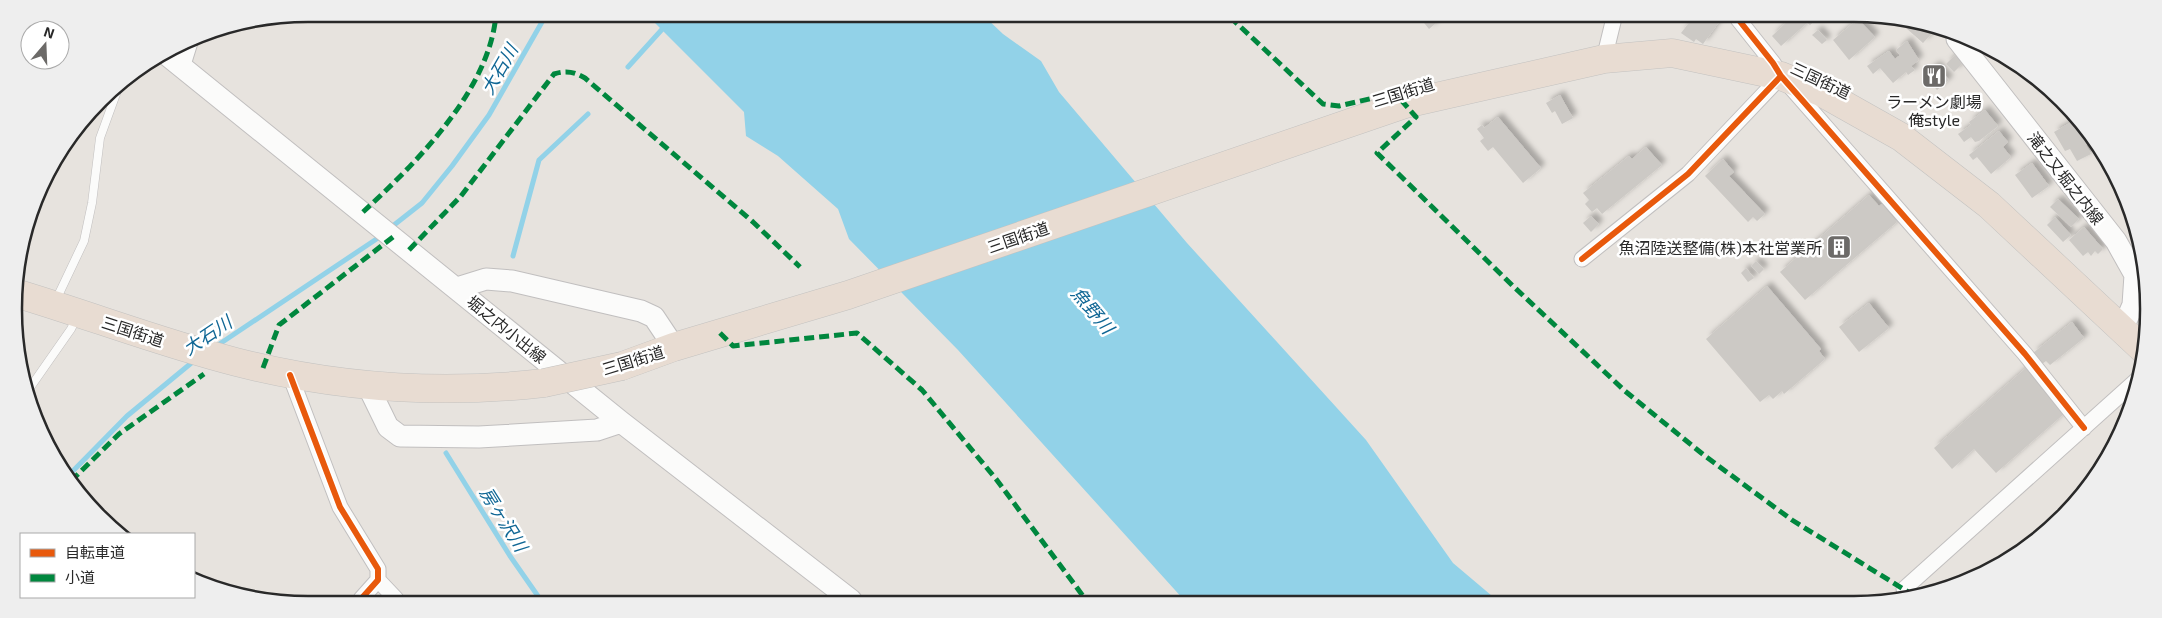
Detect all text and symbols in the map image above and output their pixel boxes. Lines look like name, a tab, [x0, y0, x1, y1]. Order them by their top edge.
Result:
north arrow	[20, 20, 70, 70]
text: N	[42, 23, 57, 42]
water label: 大石川	[476, 38, 523, 98]
street label: 三国街道	[1788, 58, 1854, 102]
restaurant icon: ラーメン劇場 俺style	[1921, 63, 1947, 89]
street label: 三国街道	[1370, 74, 1436, 110]
place label: ラーメン劇場 俺style	[1886, 92, 1982, 129]
street label: 滝之又堀之内線	[2024, 128, 2108, 228]
street label: 三国街道	[985, 218, 1051, 256]
building icon: 魚沼陸送整備(株)本社営業所	[1826, 234, 1852, 260]
place label: 魚沼陸送整備(株)本社営業所	[1619, 238, 1822, 257]
water label: 魚野川	[1067, 282, 1120, 339]
street label: 堀之内小出線	[464, 291, 550, 367]
water label: 大石川	[178, 310, 237, 359]
street label: 三国街道	[100, 312, 166, 350]
street label: 三国街道	[600, 342, 666, 378]
water label: 房ヶ沢川	[476, 483, 533, 557]
legend	[20, 533, 195, 598]
text: 自転車道	[65, 543, 125, 561]
text: 小道	[65, 568, 95, 586]

